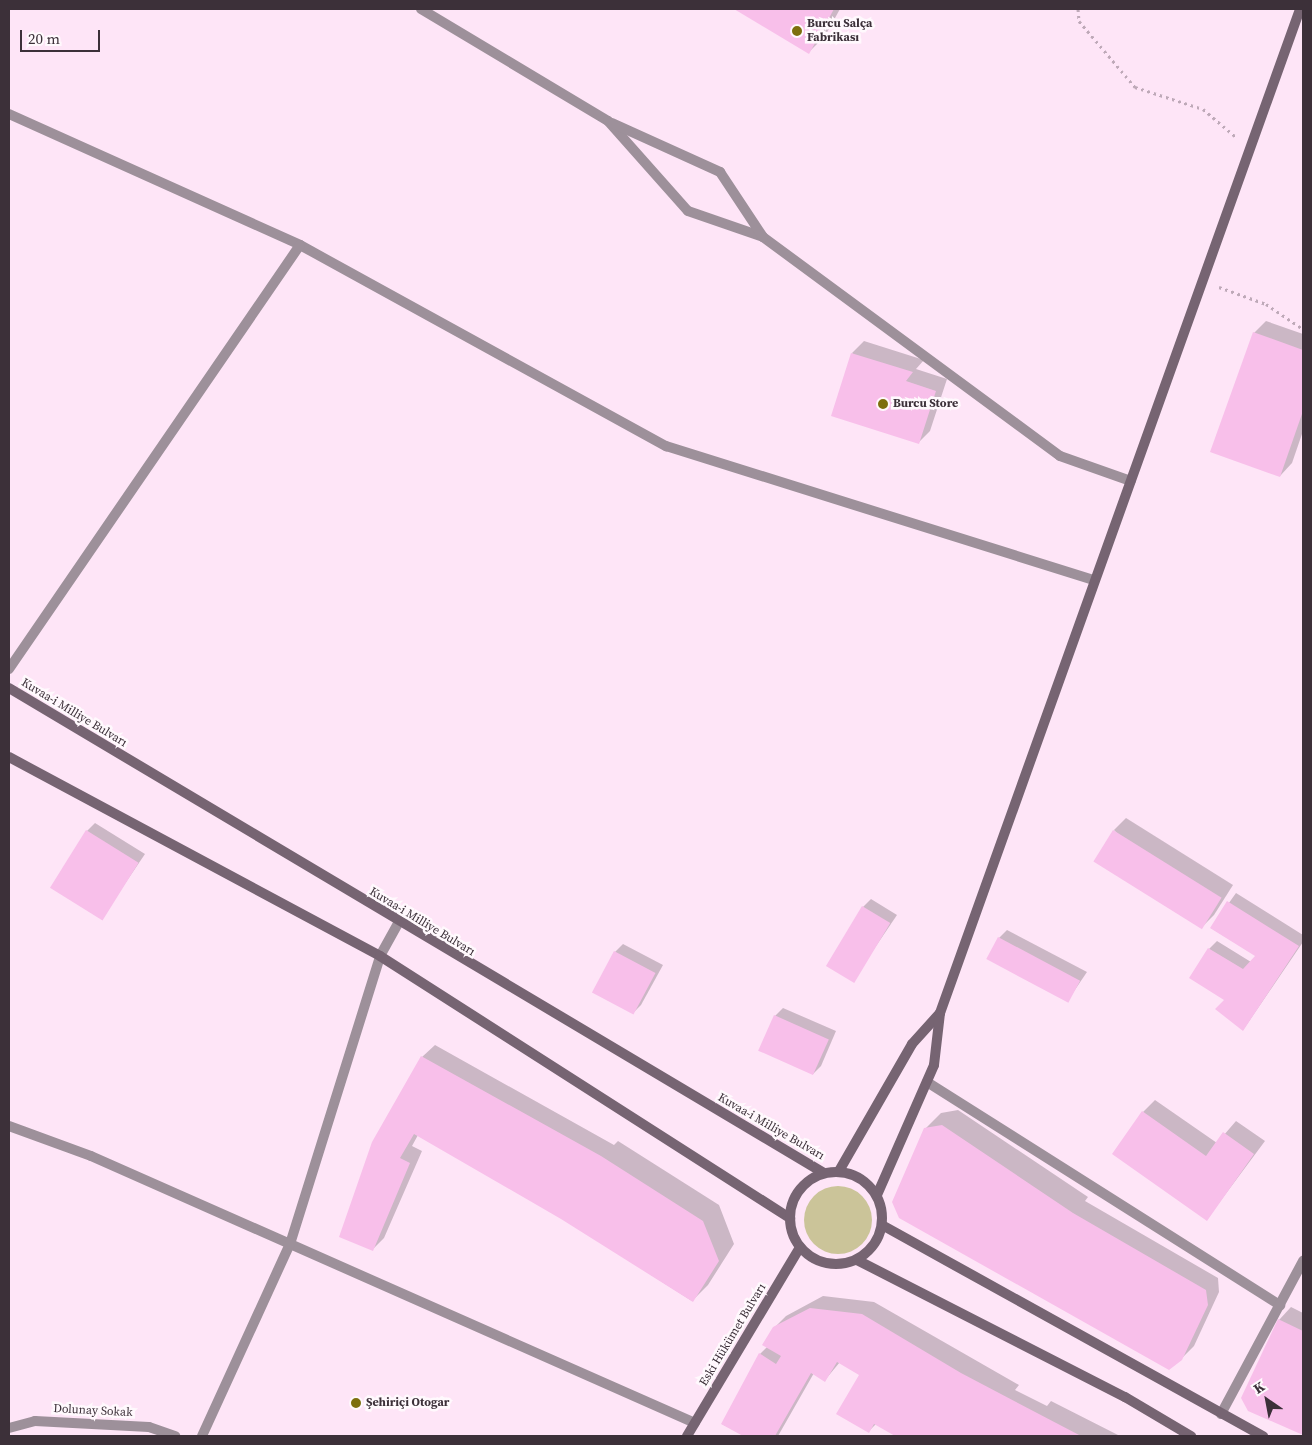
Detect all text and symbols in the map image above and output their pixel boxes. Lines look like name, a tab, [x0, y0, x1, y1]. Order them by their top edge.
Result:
place label: Burcu Salça Fabrikası	[807, 17, 872, 45]
scale bar	[22, 20, 102, 52]
marker: Burcu Salça Fabrikası	[791, 25, 803, 37]
text: 20 m	[28, 28, 60, 49]
place label: Burcu Store	[893, 397, 958, 411]
marker: Burcu Store	[877, 398, 889, 410]
street label: Kuvaa-i Milliye Bulvarı	[19, 676, 129, 750]
street label: Kuvaa-i Milliye Bulvarı	[367, 885, 477, 959]
street label: Kuvaa-i Milliye Bulvarı	[715, 1091, 827, 1163]
street label: Eski Hükümet Bulvarı	[697, 1281, 769, 1389]
north arrow	[1242, 1375, 1292, 1425]
text: K	[1249, 1376, 1268, 1398]
place label: Şehiriçi Otogar	[366, 1396, 449, 1410]
marker: Şehiriçi Otogar	[350, 1397, 362, 1409]
street label: Dolunay Sokak	[53, 1402, 133, 1420]

